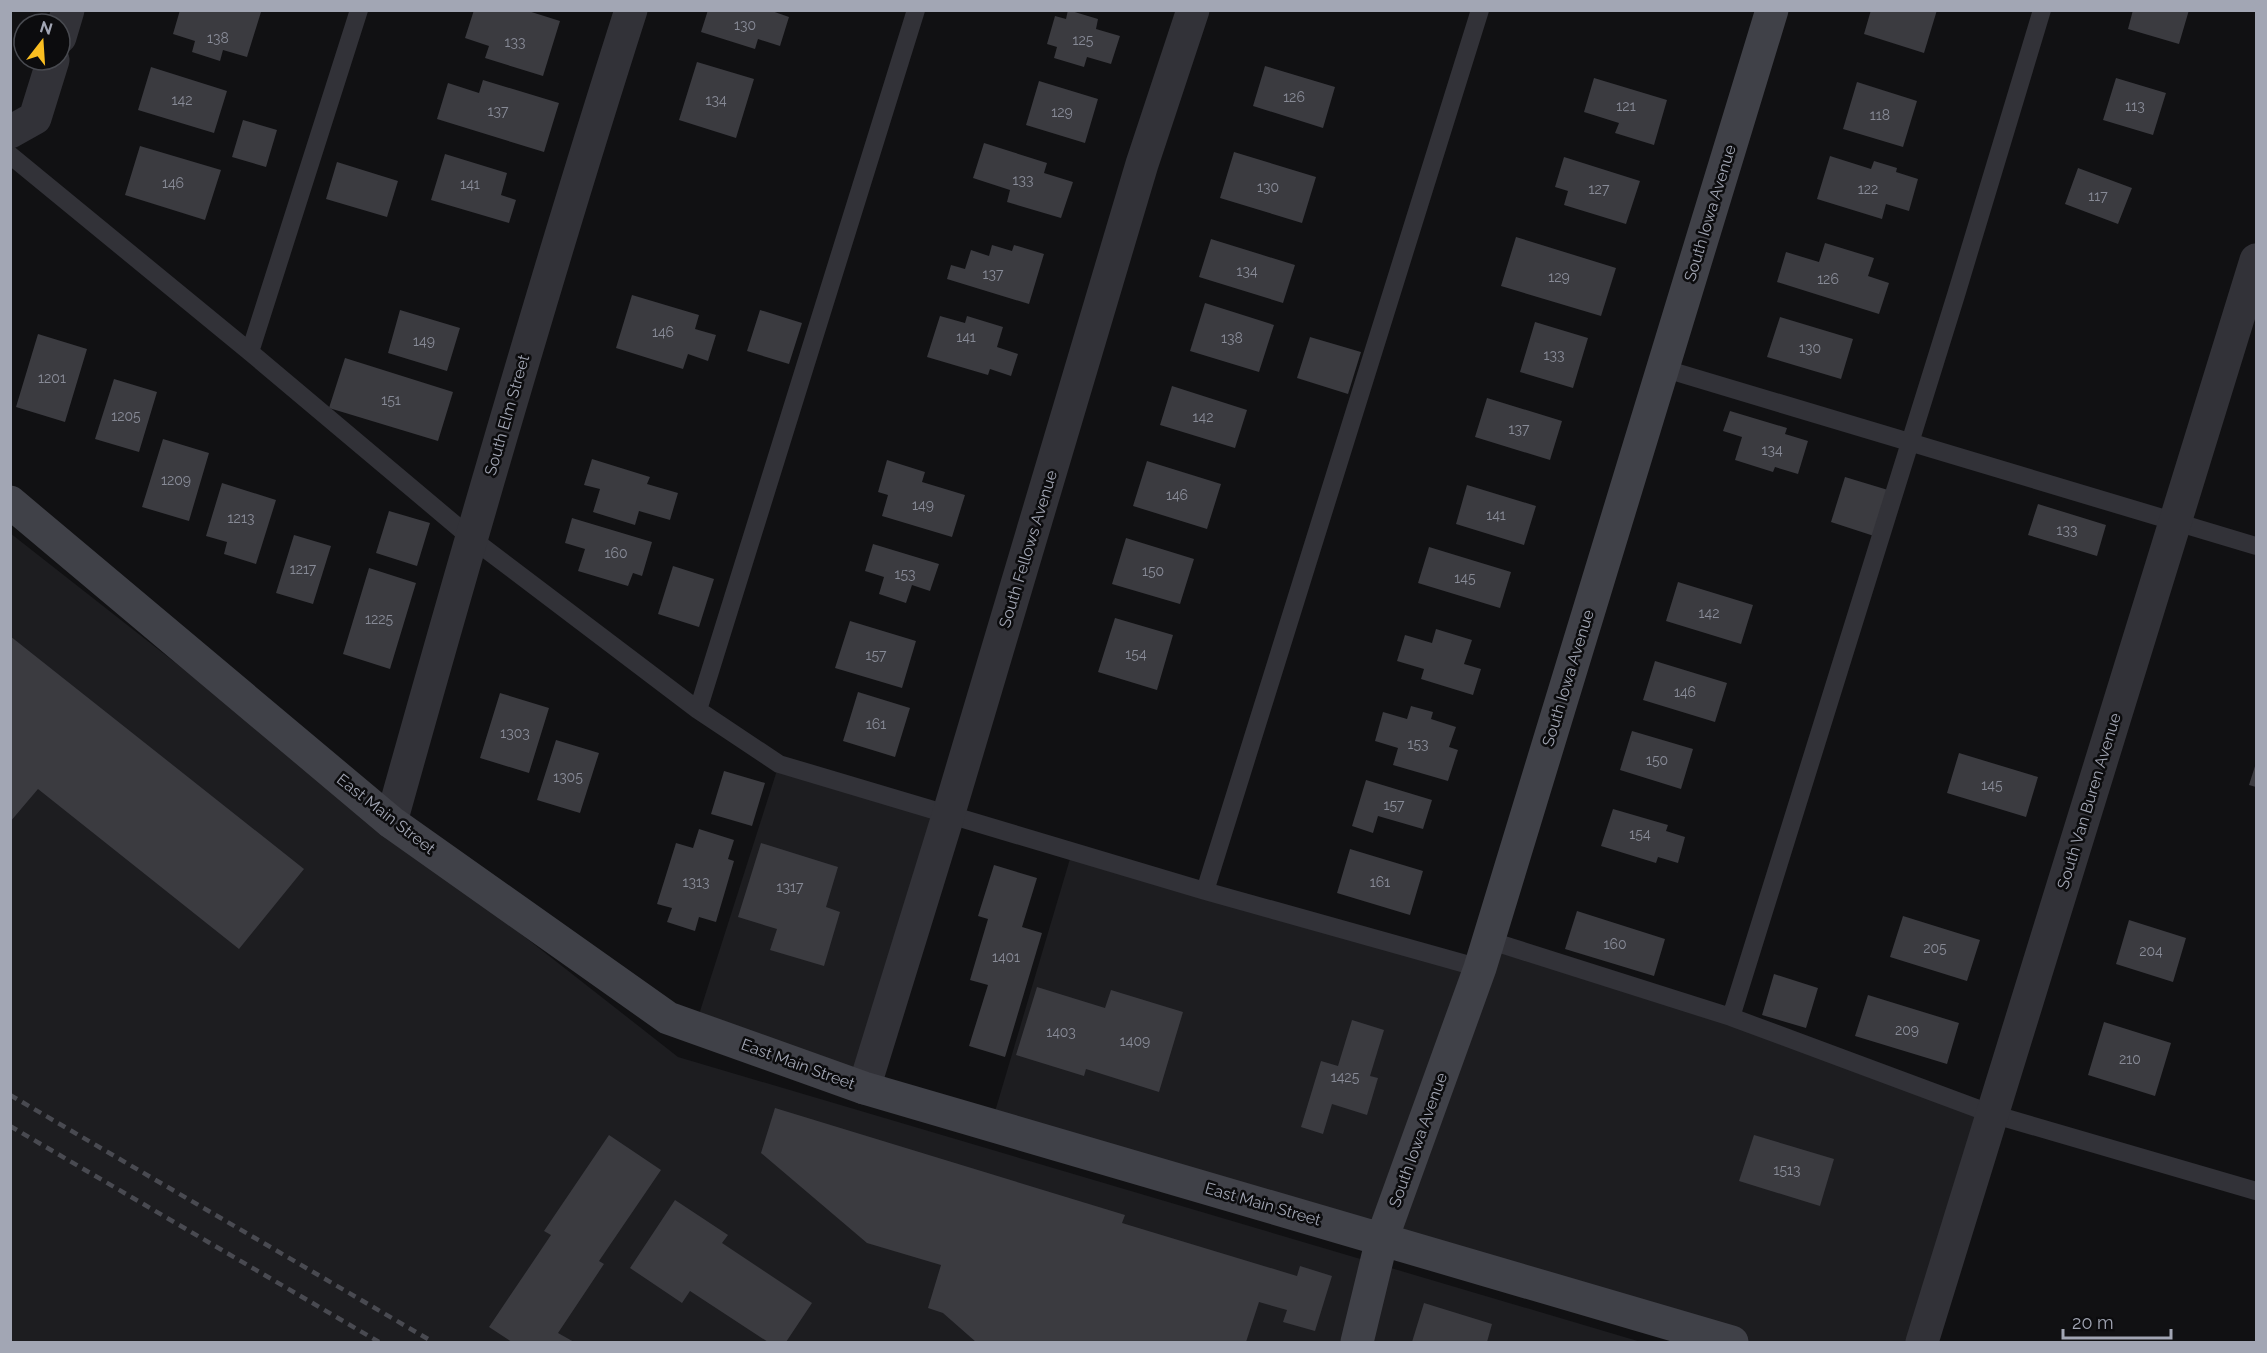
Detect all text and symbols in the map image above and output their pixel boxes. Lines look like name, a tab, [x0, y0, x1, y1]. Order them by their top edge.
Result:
north arrow	[12, 12, 72, 72]
text: N	[38, 17, 55, 39]
house number: 130	[734, 17, 756, 33]
house number: 138	[207, 30, 229, 46]
house number: 125	[1073, 32, 1094, 48]
house number: 133	[505, 34, 525, 50]
house number: 126	[1283, 89, 1305, 105]
house number: 142	[172, 92, 192, 108]
house number: 134	[705, 92, 727, 108]
house number: 121	[1616, 98, 1636, 114]
house number: 113	[2125, 98, 2145, 114]
house number: 137	[488, 103, 509, 119]
house number: 129	[1051, 104, 1073, 120]
house number: 118	[1870, 107, 1890, 123]
street label: South Iowa Avenue	[1680, 142, 1740, 284]
house number: 133	[1013, 172, 1033, 188]
house number: 146	[162, 175, 184, 191]
house number: 141	[460, 176, 480, 192]
house number: 130	[1257, 179, 1279, 195]
house number: 127	[1589, 181, 1610, 197]
house number: 122	[1858, 181, 1878, 197]
house number: 117	[2088, 188, 2108, 204]
house number: 134	[1236, 263, 1258, 279]
house number: 137	[983, 266, 1004, 282]
house number: 129	[1548, 269, 1570, 285]
house number: 126	[1817, 271, 1839, 287]
house number: 146	[652, 324, 674, 340]
house number: 141	[956, 329, 976, 345]
house number: 138	[1221, 330, 1243, 346]
house number: 149	[413, 333, 435, 349]
house number: 130	[1799, 340, 1821, 356]
house number: 133	[1544, 347, 1564, 363]
street label: South Elm Street	[481, 352, 533, 478]
house number: 1201	[38, 370, 66, 386]
house number: 151	[381, 392, 401, 408]
house number: 1205	[111, 408, 141, 424]
house number: 142	[1193, 409, 1213, 425]
house number: 137	[1509, 421, 1530, 437]
house number: 134	[1761, 442, 1783, 458]
street label: South Fellows Avenue	[995, 468, 1061, 630]
house number: 1209	[161, 472, 191, 488]
house number: 146	[1166, 487, 1188, 503]
house number: 149	[912, 497, 934, 513]
house number: 141	[1486, 507, 1506, 523]
house number: 1213	[228, 510, 254, 526]
house number: 133	[2057, 522, 2077, 538]
house number: 160	[604, 545, 628, 561]
house number: 1217	[290, 561, 317, 577]
house number: 150	[1142, 563, 1164, 579]
house number: 153	[894, 566, 916, 582]
house number: 145	[1454, 570, 1476, 586]
house number: 142	[1699, 605, 1719, 621]
street label: South Iowa Avenue	[1538, 607, 1598, 749]
house number: 1225	[365, 611, 393, 627]
house number: 154	[1125, 646, 1147, 662]
house number: 157	[865, 647, 887, 663]
house number: 146	[1674, 684, 1696, 700]
street label: South Van Buren Avenue	[2053, 711, 2125, 891]
house number: 161	[866, 716, 886, 732]
house number: 1303	[500, 725, 530, 741]
house number: 153	[1407, 736, 1429, 752]
house number: 150	[1646, 752, 1668, 768]
house number: 1305	[553, 769, 583, 785]
street label: East Main Street	[333, 770, 439, 859]
house number: 145	[1981, 777, 2003, 793]
house number: 157	[1383, 797, 1405, 813]
house number: 154	[1629, 826, 1651, 842]
house number: 1313	[683, 874, 709, 890]
house number: 161	[1370, 874, 1390, 890]
house number: 1317	[777, 879, 804, 895]
house number: 160	[1603, 936, 1627, 952]
house number: 205	[1923, 940, 1947, 956]
house number: 204	[2139, 943, 2163, 959]
house number: 1401	[992, 949, 1020, 965]
house number: 209	[1895, 1022, 1919, 1038]
house number: 1403	[1046, 1024, 1076, 1040]
house number: 1409	[1120, 1033, 1150, 1049]
street label: East Main Street	[739, 1035, 858, 1094]
house number: 210	[2119, 1051, 2141, 1067]
house number: 1425	[1331, 1069, 1360, 1085]
street label: South Iowa Avenue	[1385, 1070, 1451, 1210]
house number: 1513	[1773, 1162, 1801, 1178]
street label: East Main Street	[1203, 1178, 1324, 1230]
scale bar	[2063, 1302, 2171, 1340]
text: 20 m	[2072, 1312, 2114, 1333]

